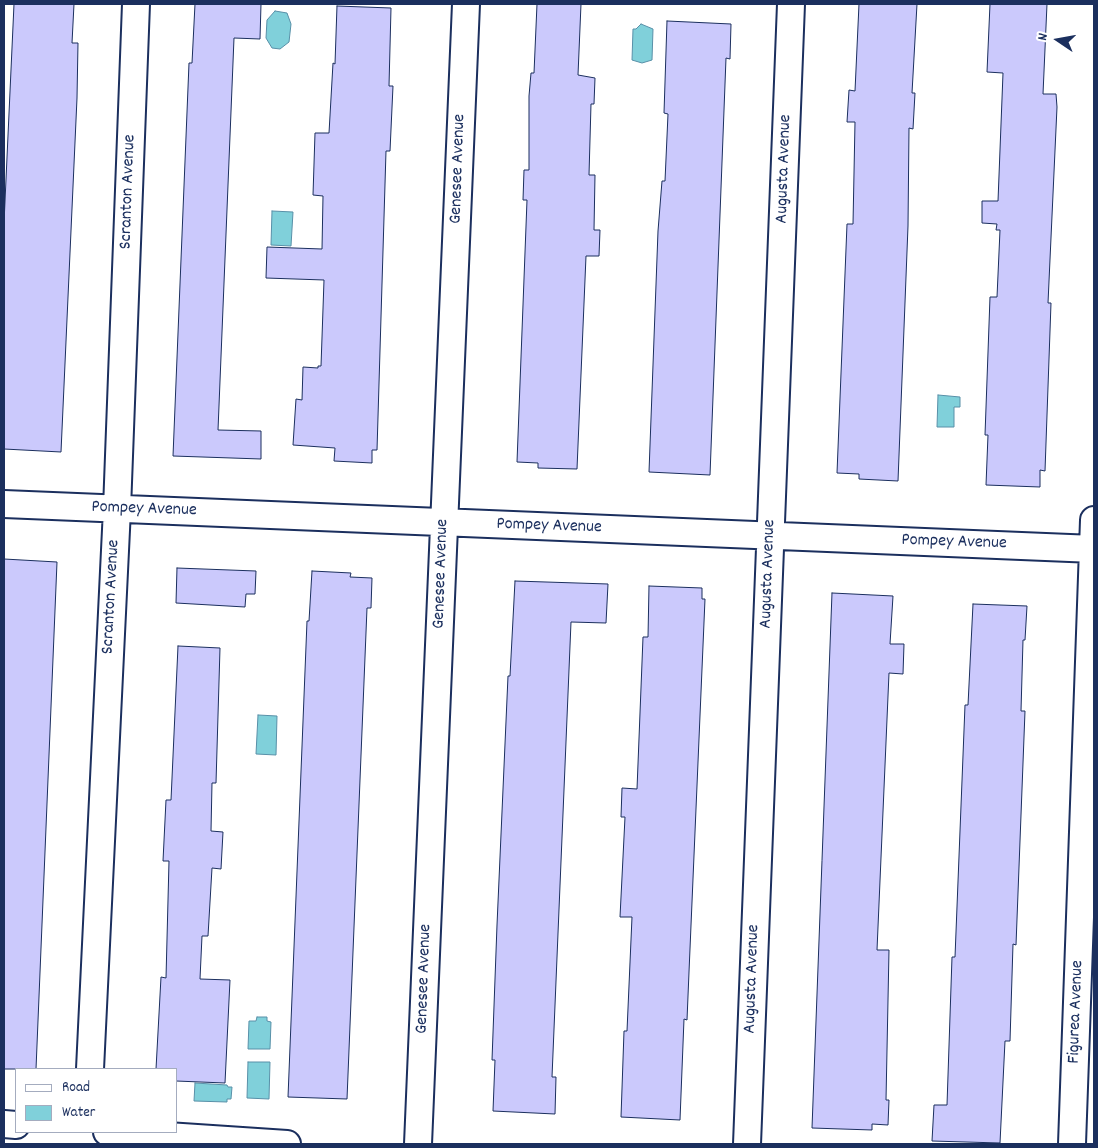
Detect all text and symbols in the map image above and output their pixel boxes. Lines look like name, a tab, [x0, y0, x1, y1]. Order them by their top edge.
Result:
north arrow	[1033, 15, 1083, 65]
text: N	[1033, 31, 1054, 42]
street label: Genesee Avenue	[446, 114, 472, 224]
street label: Augusta Avenue	[772, 114, 798, 224]
street label: Scranton Avenue	[116, 134, 142, 250]
street label: Pompey Avenue	[91, 497, 197, 523]
street label: Pompey Avenue	[496, 514, 602, 540]
street label: Genesee Avenue	[429, 519, 455, 629]
street label: Augusta Avenue	[756, 519, 782, 629]
street label: Pompey Avenue	[901, 530, 1007, 556]
street label: Scranton Avenue	[98, 539, 126, 655]
street label: Genesee Avenue	[412, 924, 438, 1034]
street label: Augusta Avenue	[740, 924, 766, 1034]
street label: Figurea Avenue	[1064, 960, 1090, 1064]
legend	[15, 1068, 178, 1133]
text: Road	[62, 1077, 90, 1099]
text: Water	[62, 1102, 95, 1124]

